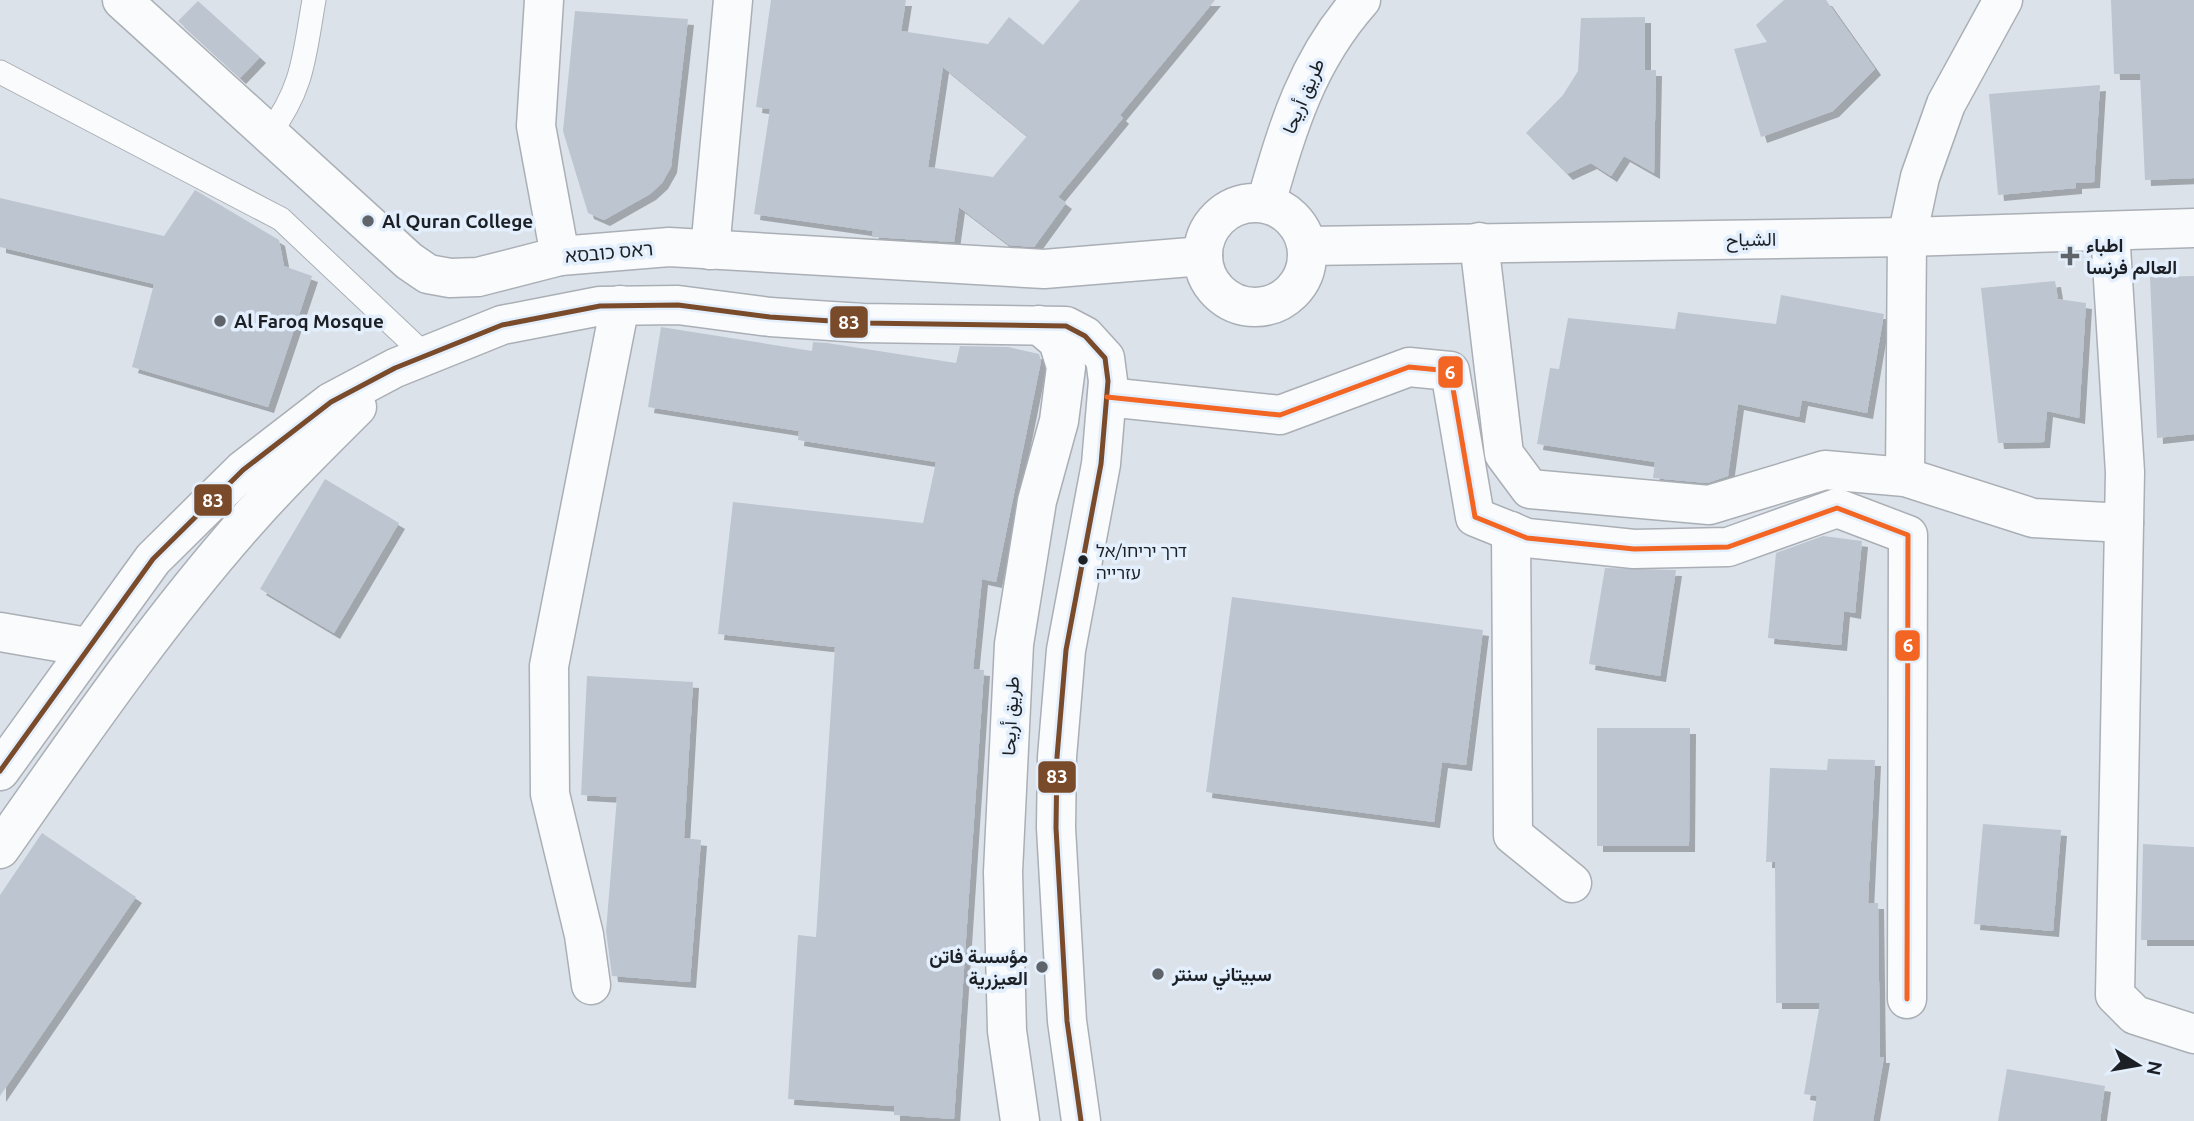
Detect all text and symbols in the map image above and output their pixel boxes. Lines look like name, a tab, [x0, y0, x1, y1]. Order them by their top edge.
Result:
street label: طريق أريحا	[1277, 55, 1330, 137]
place label: Al Quran College	[382, 210, 533, 232]
marker: Al Quran College	[360, 213, 376, 229]
street label: الشياح	[1726, 228, 1776, 252]
place label: اطباء العالم فرنسا	[2086, 234, 2177, 280]
street label: ראס כובסא	[564, 237, 654, 267]
marker: اطباء العالم فرنسا	[2060, 246, 2080, 266]
line badge: 83	[829, 305, 869, 339]
place label: Al Faroq Mosque	[234, 310, 384, 332]
text: 83	[838, 311, 860, 333]
marker: Al Faroq Mosque	[212, 313, 228, 329]
line badge: 6	[1437, 355, 1464, 389]
text: 6	[1445, 361, 1455, 383]
line badge: 83	[193, 483, 233, 517]
text: 83	[202, 489, 224, 511]
place label: דרך יריחו/אל עזרייה	[1096, 541, 1187, 582]
marker: דרך יריחו/אל עזרייה	[1076, 553, 1090, 567]
line badge: 6	[1894, 629, 1921, 662]
text: 6	[1903, 634, 1913, 656]
street label: طريق أريحا	[997, 676, 1024, 756]
line badge: 83	[1037, 760, 1077, 794]
text: 83	[1046, 765, 1068, 787]
place label: مؤسسة فاتن العيزرية	[929, 945, 1028, 991]
marker: مؤسسة فاتن العيزرية	[1034, 959, 1050, 975]
place label: سبيتاني سنتر	[1171, 963, 1272, 991]
marker: سبيتاني سنتر	[1150, 966, 1166, 982]
north arrow	[2103, 1030, 2173, 1100]
text: N	[2143, 1059, 2167, 1077]

